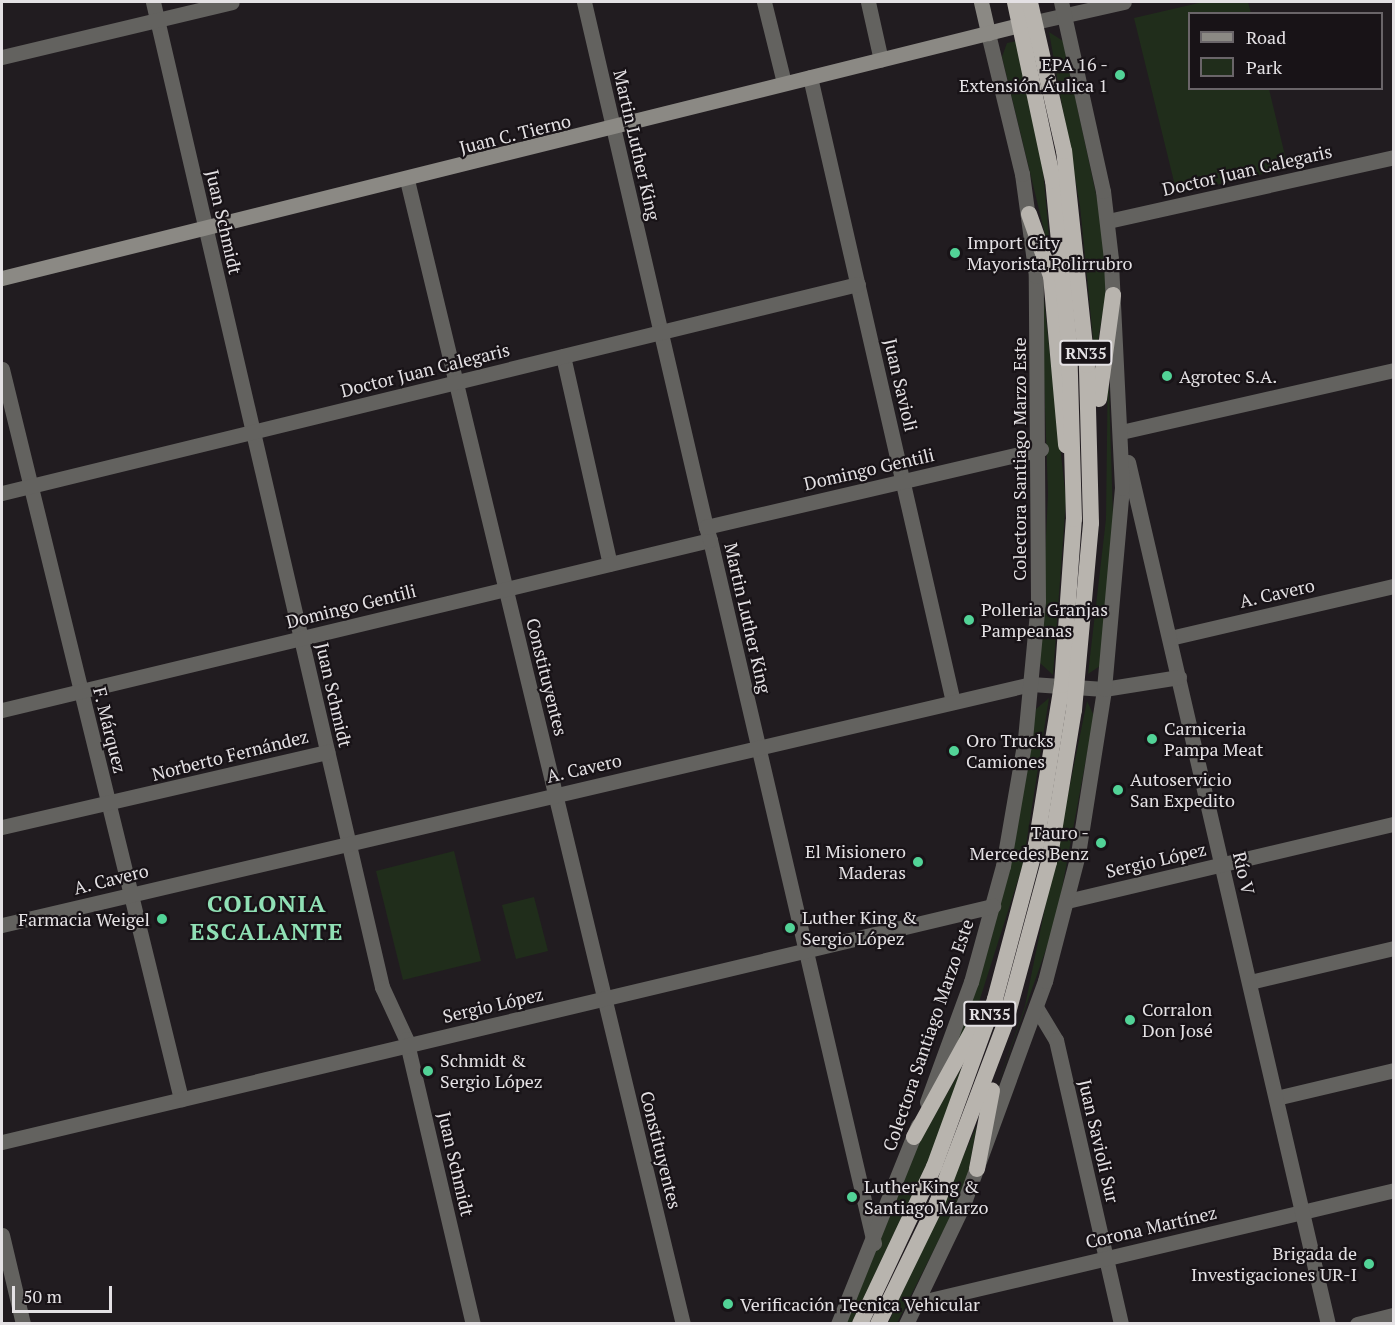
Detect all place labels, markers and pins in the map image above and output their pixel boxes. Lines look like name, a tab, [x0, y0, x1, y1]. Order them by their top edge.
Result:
place label: EPA 16 - Extensión Áulica 1	[959, 54, 1108, 97]
marker: EPA 16 - Extensión Áulica 1	[1113, 68, 1127, 82]
place label: Import City Mayorista Polirrubro	[967, 232, 1132, 274]
marker: Import City Mayorista Polirrubro	[948, 246, 962, 260]
place label: Agrotec S.A.	[1179, 365, 1277, 387]
marker: Agrotec S.A.	[1160, 369, 1174, 383]
place label: Polleria Granjas Pampeanas	[981, 599, 1108, 642]
marker: Polleria Granjas Pampeanas	[962, 613, 976, 627]
place label: Carniceria Pampa Meat	[1164, 718, 1263, 760]
place label: Oro Trucks Camiones	[966, 730, 1054, 772]
marker: Carniceria Pampa Meat	[1145, 732, 1159, 746]
marker: Oro Trucks Camiones	[947, 744, 961, 758]
place label: Autoservicio San Expedito	[1130, 769, 1235, 812]
marker: Autoservicio San Expedito	[1111, 783, 1125, 797]
place label: Tauro - Mercedes Benz	[969, 822, 1089, 864]
marker: Tauro - Mercedes Benz	[1094, 836, 1108, 850]
place label: El Misionero Maderas	[805, 841, 906, 884]
marker: El Misionero Maderas	[911, 855, 925, 869]
place label: Luther King & Sergio López	[802, 907, 917, 950]
place label: Farmacia Weigel	[18, 908, 150, 930]
marker: Farmacia Weigel	[155, 912, 169, 926]
marker: Luther King & Sergio López	[783, 921, 797, 935]
place label: Corralon Don José	[1142, 999, 1213, 1042]
marker: Corralon Don José	[1123, 1013, 1137, 1027]
place label: Schmidt & Sergio López	[440, 1050, 542, 1092]
marker: Schmidt & Sergio López	[421, 1064, 435, 1078]
place label: Luther King & Santiago Marzo	[864, 1176, 989, 1218]
marker: Luther King & Santiago Marzo	[845, 1190, 859, 1204]
place label: Brigada de Investigaciones UR-I	[1191, 1243, 1357, 1286]
marker: Brigada de Investigaciones UR-I	[1362, 1257, 1376, 1271]
place label: Verificación Tecnica Vehicular	[740, 1293, 980, 1315]
marker: Verificación Tecnica Vehicular	[721, 1297, 735, 1311]

